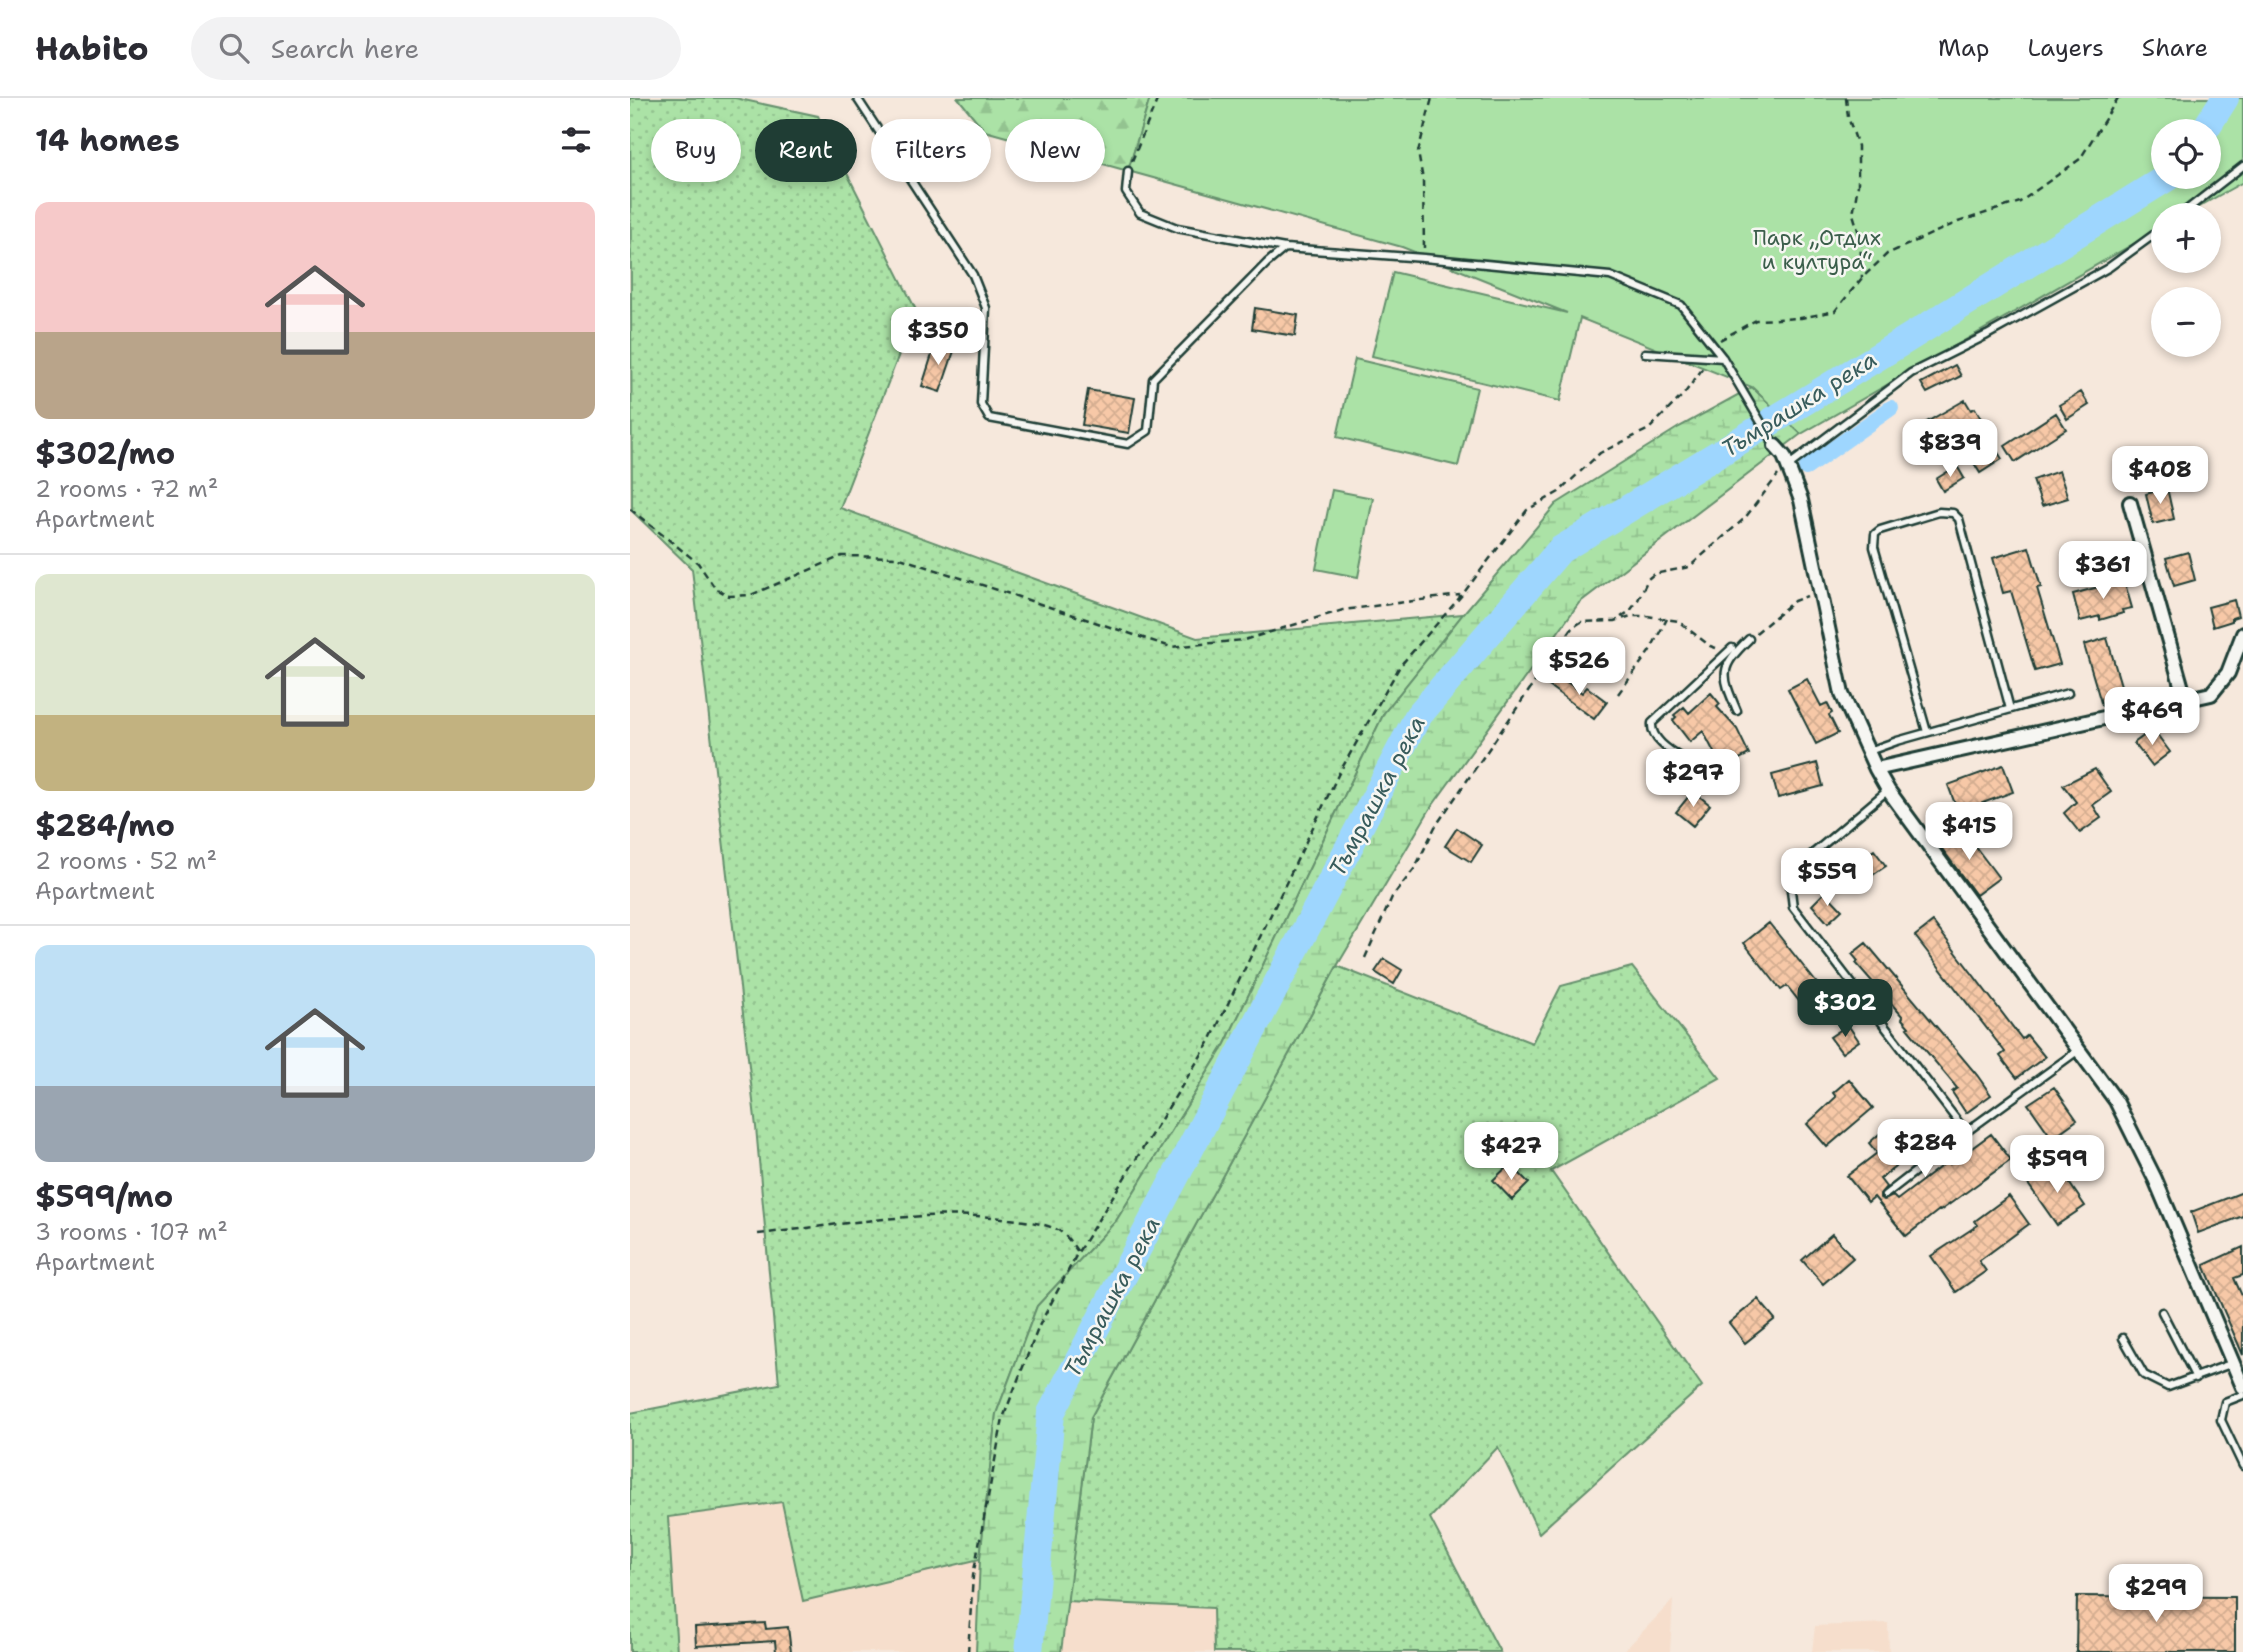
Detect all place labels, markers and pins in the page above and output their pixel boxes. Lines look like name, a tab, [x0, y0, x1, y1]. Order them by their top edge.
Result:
pin: $350	[897, 308, 979, 367]
pin: $839	[1909, 420, 1991, 479]
pin: $408	[2119, 446, 2201, 506]
pin: $361	[2062, 542, 2144, 601]
pin: $526	[1538, 638, 1620, 697]
pin: $469	[2111, 688, 2193, 747]
pin: $297	[1652, 750, 1734, 809]
pin: $415	[1928, 802, 2010, 862]
pin: $559	[1786, 848, 1868, 908]
pin: $302	[1804, 979, 1886, 1039]
pin: $284	[1884, 1119, 1966, 1179]
pin: $427	[1470, 1122, 1552, 1182]
pin: $599	[2016, 1136, 2098, 1195]
pin: $299	[2115, 1564, 2197, 1624]

